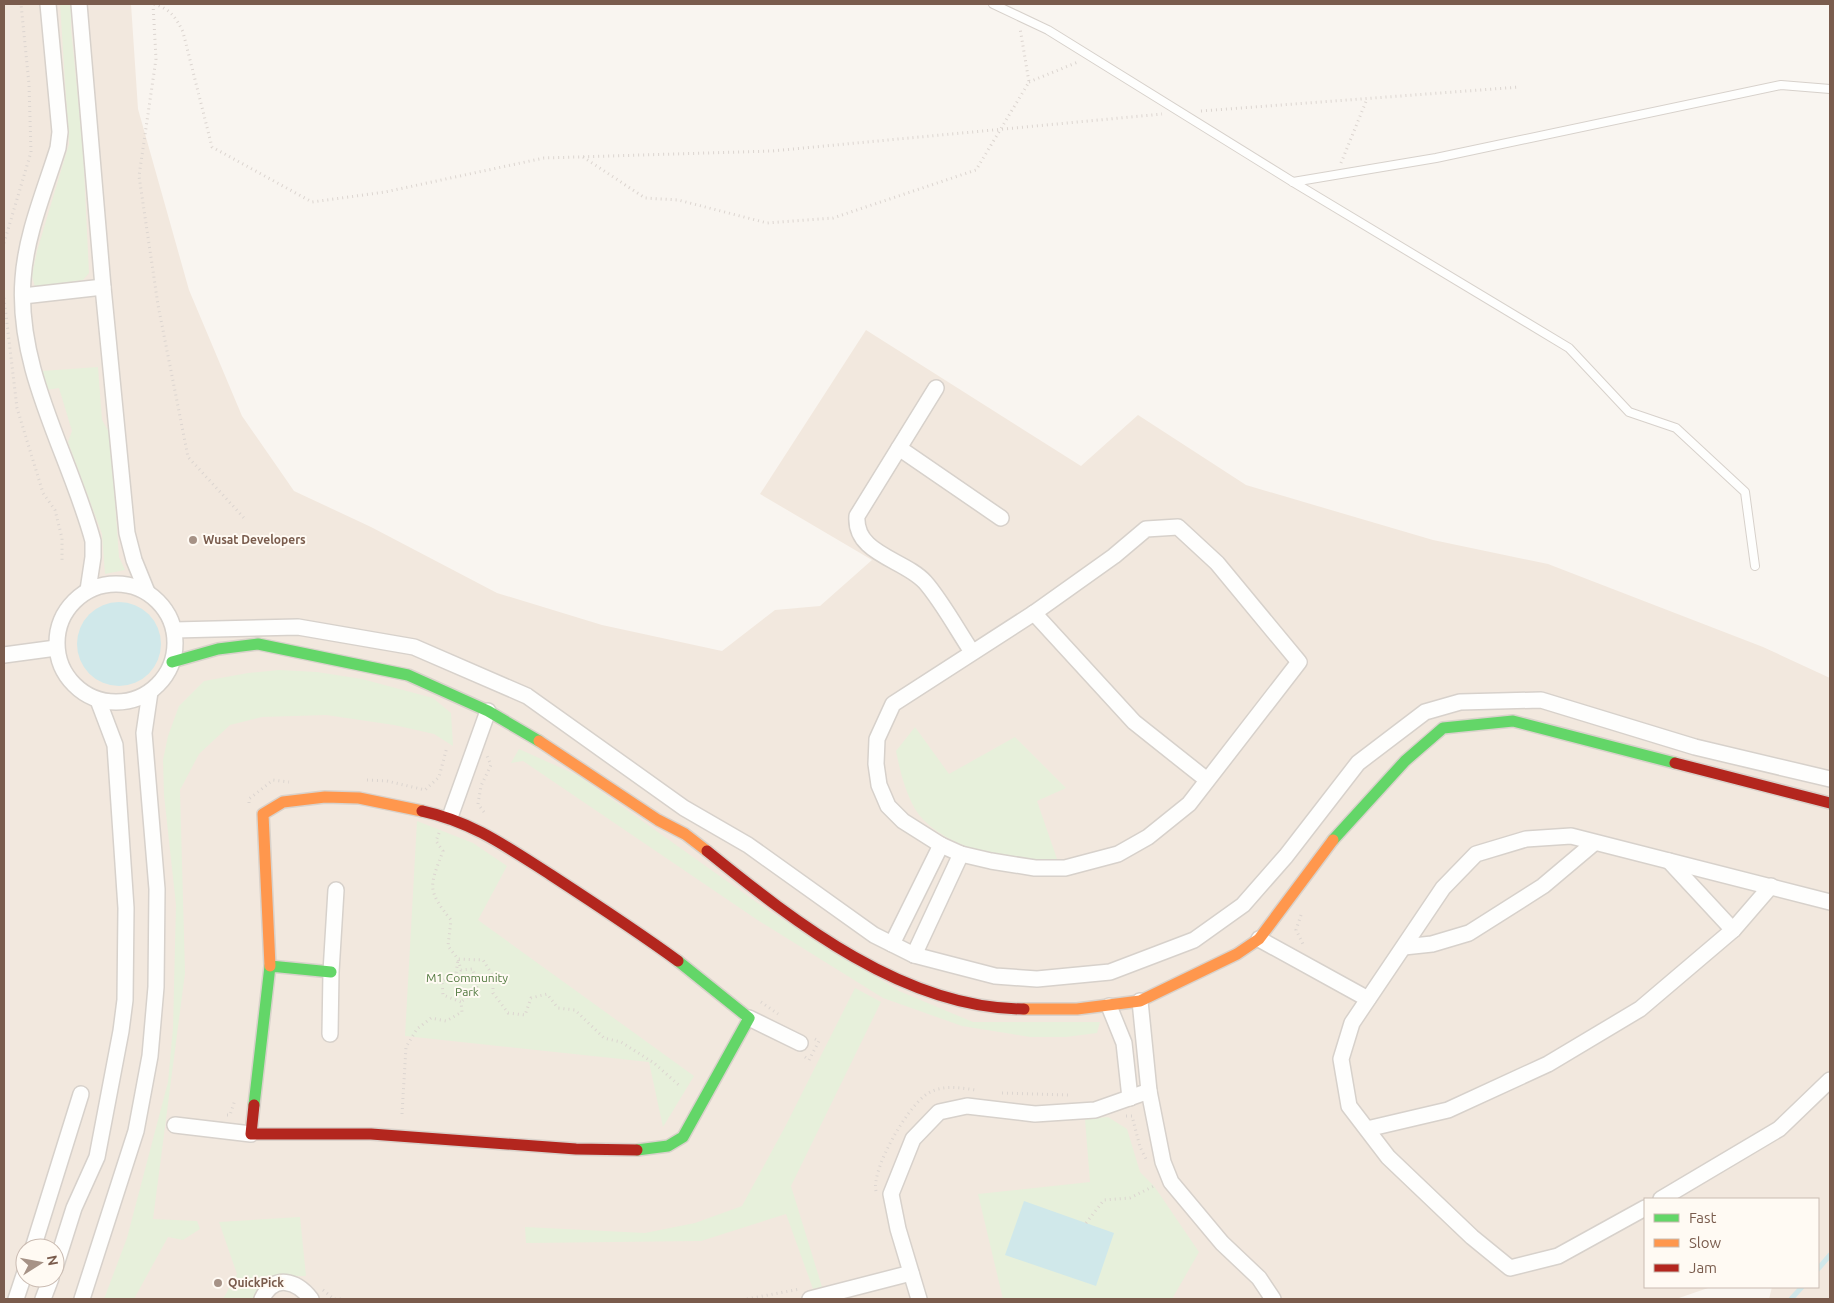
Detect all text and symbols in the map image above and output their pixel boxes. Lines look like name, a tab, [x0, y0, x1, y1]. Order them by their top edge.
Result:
place label: Wusat Developers	[203, 533, 306, 546]
marker: Wusat Developers	[187, 534, 199, 546]
park label: M1 Community Park	[426, 971, 508, 998]
legend	[1644, 1198, 1819, 1288]
text: Fast	[1689, 1209, 1717, 1226]
text: Slow	[1689, 1234, 1722, 1251]
north arrow	[15, 1238, 65, 1288]
text: N	[44, 1254, 62, 1267]
text: Jam	[1689, 1259, 1717, 1276]
place label: QuickPick	[228, 1276, 284, 1289]
marker: QuickPick	[212, 1277, 224, 1289]

